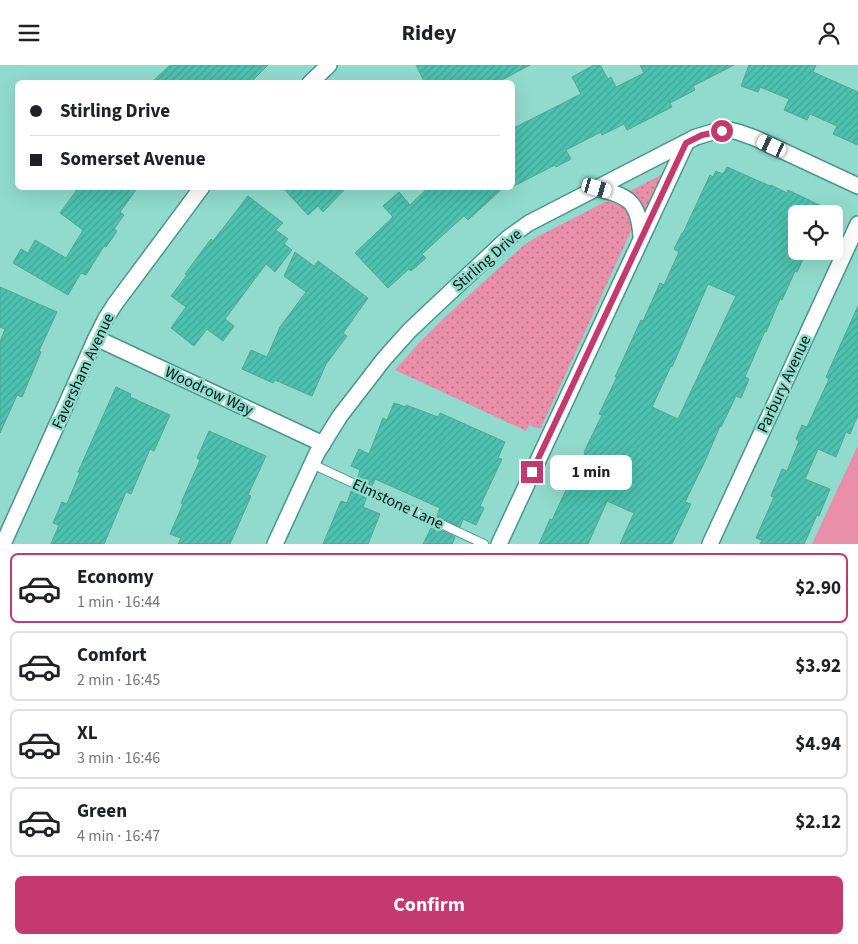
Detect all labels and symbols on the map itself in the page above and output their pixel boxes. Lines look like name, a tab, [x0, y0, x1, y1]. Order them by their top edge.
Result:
route start	[711, 120, 733, 142]
car	[755, 133, 788, 159]
car	[580, 177, 613, 199]
street label: Stirling Drive	[447, 224, 527, 296]
street label: Faversham Avenue	[47, 309, 120, 433]
street label: Parbury Avenue	[752, 331, 816, 436]
street label: Woodrow Way	[161, 361, 257, 421]
callout: 1 min	[550, 455, 632, 489]
route end	[521, 461, 543, 483]
street label: Elmstone Lane	[349, 473, 447, 535]

